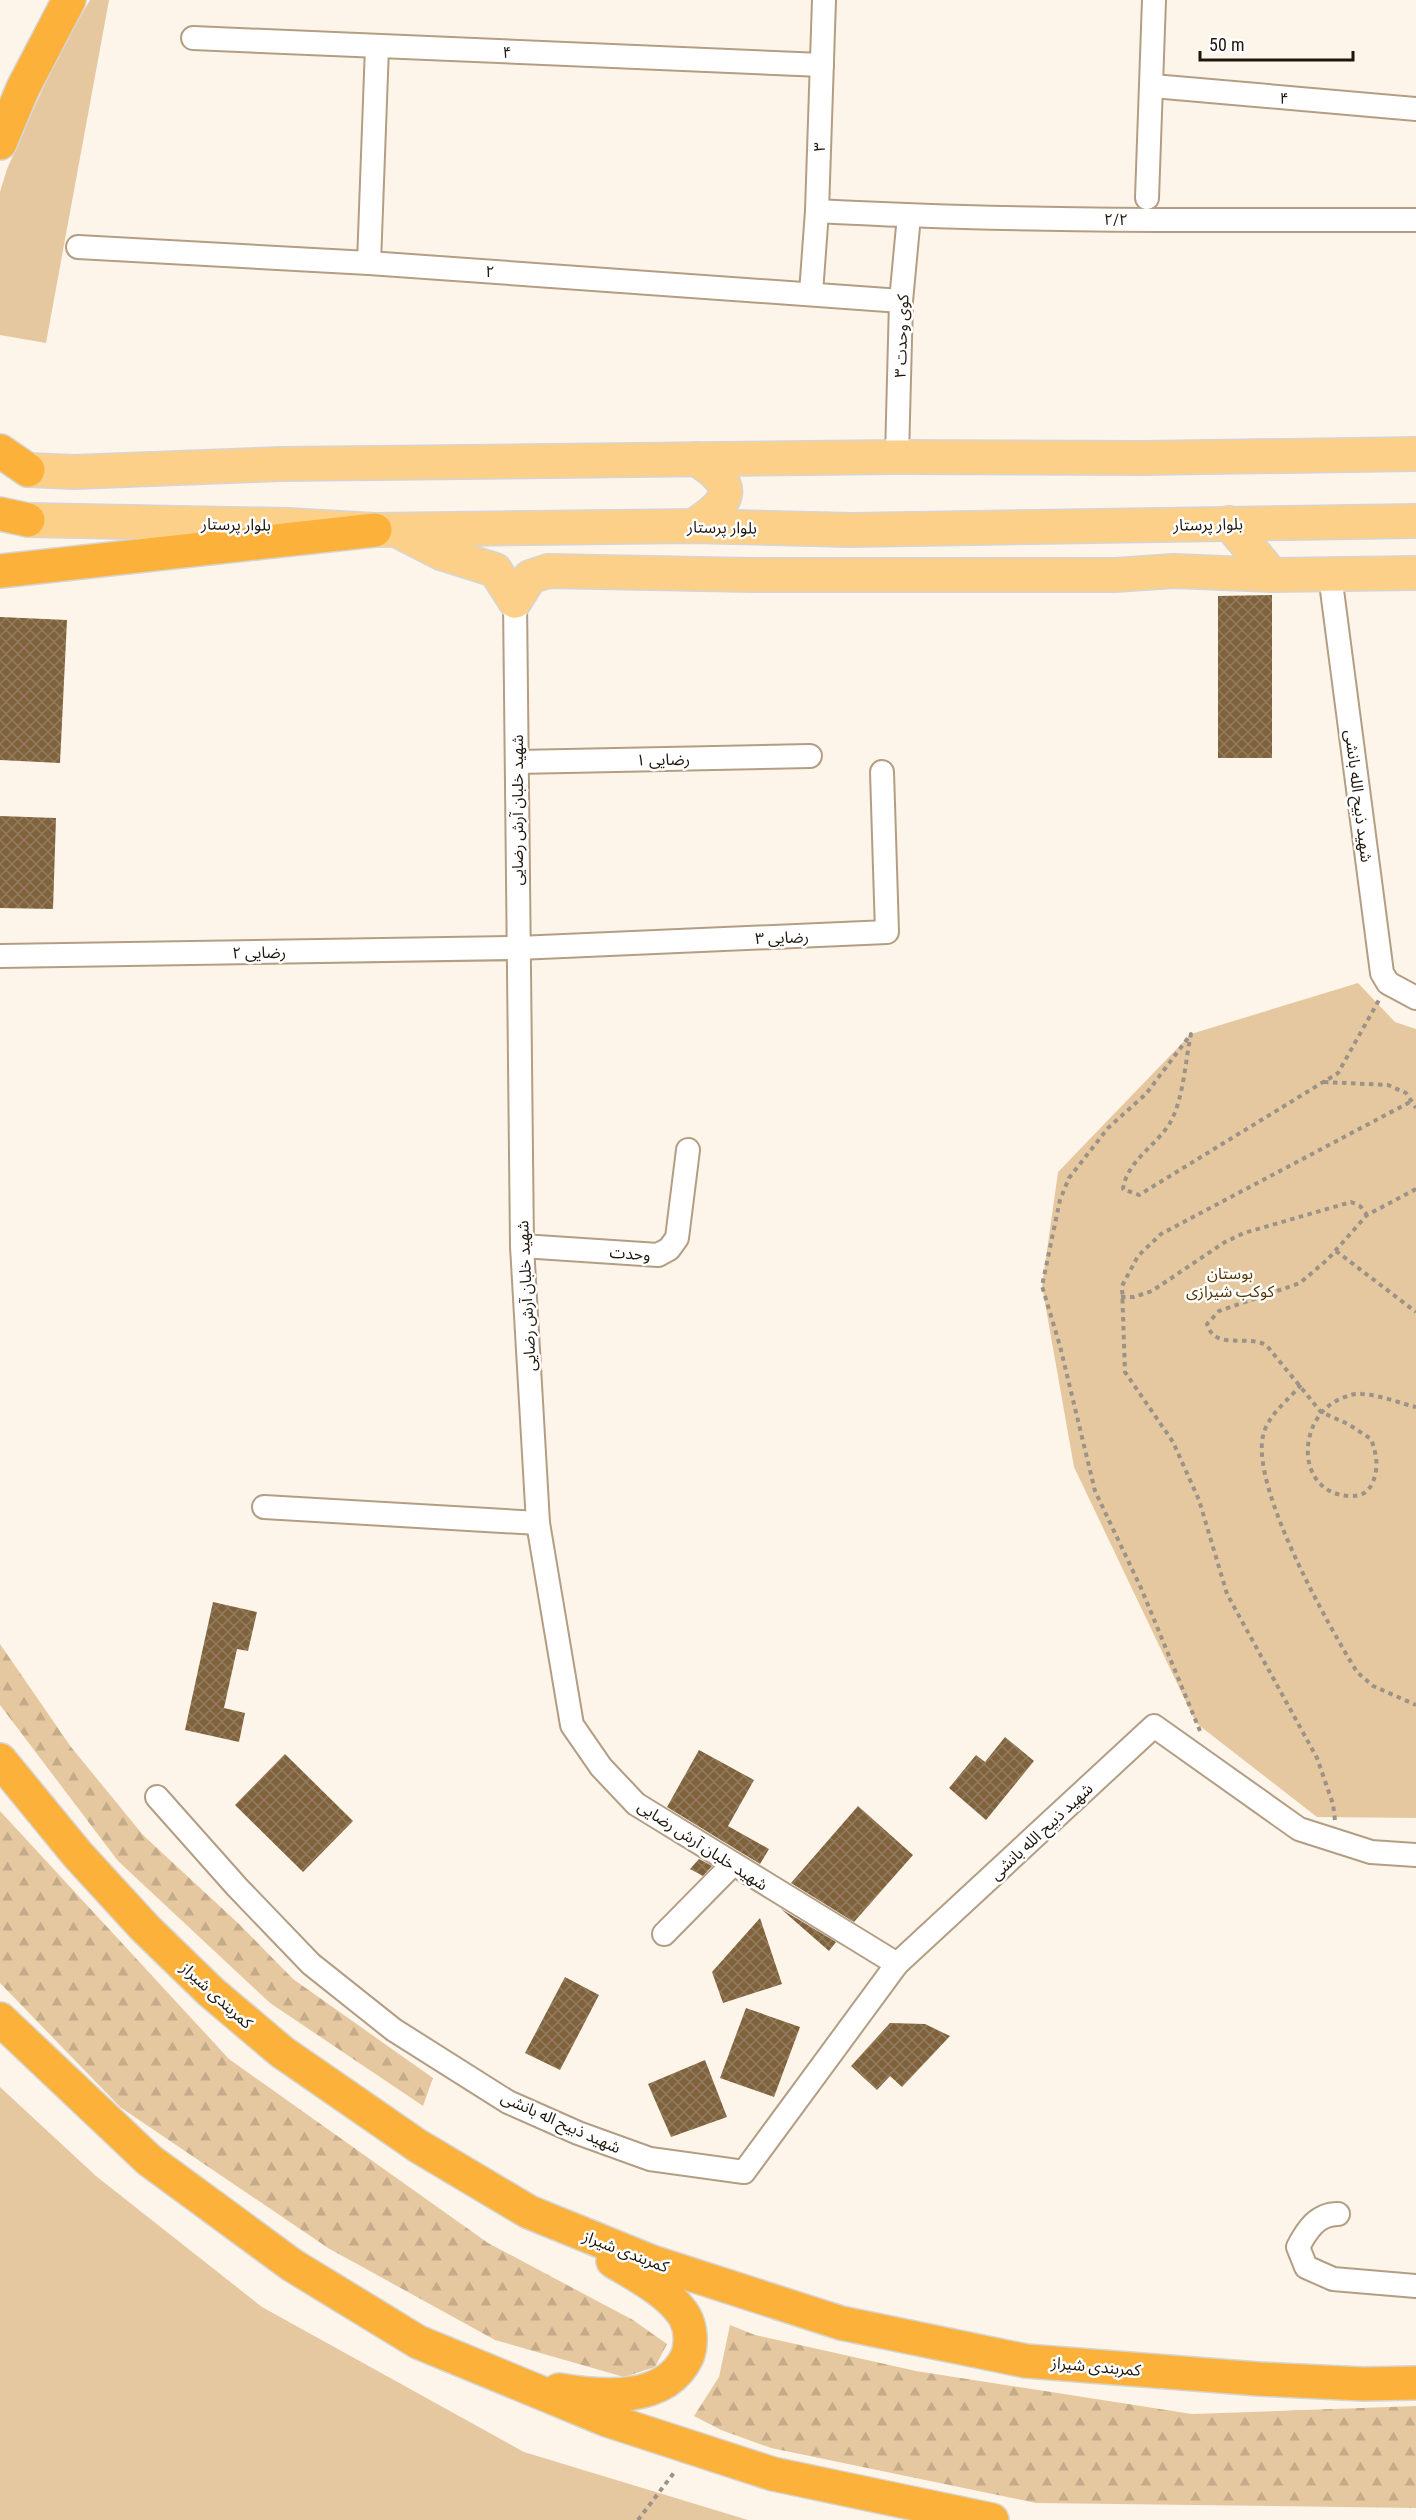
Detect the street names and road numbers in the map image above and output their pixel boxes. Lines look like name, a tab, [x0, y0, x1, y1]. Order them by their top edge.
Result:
street label: ۴	[502, 43, 512, 62]
street label: ۴	[1279, 89, 1289, 108]
street label: ۳	[810, 142, 829, 152]
street label: ۲/۲	[1104, 210, 1128, 229]
street label: ۲	[485, 262, 495, 281]
street label: کوی وحدت ۳	[891, 293, 912, 378]
street label: بلوار پرستار	[200, 514, 271, 536]
street label: بلوار پرستار	[1172, 514, 1243, 536]
street label: بلوار پرستار	[686, 517, 757, 539]
street label: شهید ذبیح الله بانشی	[1338, 729, 1376, 864]
street label: شهید خلبان آرش رضایی	[508, 734, 527, 886]
street label: رضایی ۱	[636, 750, 690, 769]
street label: رضایی ۳	[755, 927, 809, 948]
street label: رضایی ۲	[232, 943, 286, 962]
street label: شهید خلبان آرش رضایی	[513, 1220, 540, 1372]
street label: وحدت	[609, 1243, 651, 1264]
street label: شهید ذبیح الله بانشی	[986, 1779, 1099, 1886]
street label: شهید خلبان آرش رضایی	[634, 1796, 771, 1895]
street label: کمربندی شیراز	[176, 1958, 257, 2033]
street label: شهید ذبیح اله بانشی	[497, 2088, 624, 2160]
street label: کمربندی شیراز	[579, 2226, 672, 2277]
street label: کمربندی شیراز	[1049, 2353, 1142, 2380]

